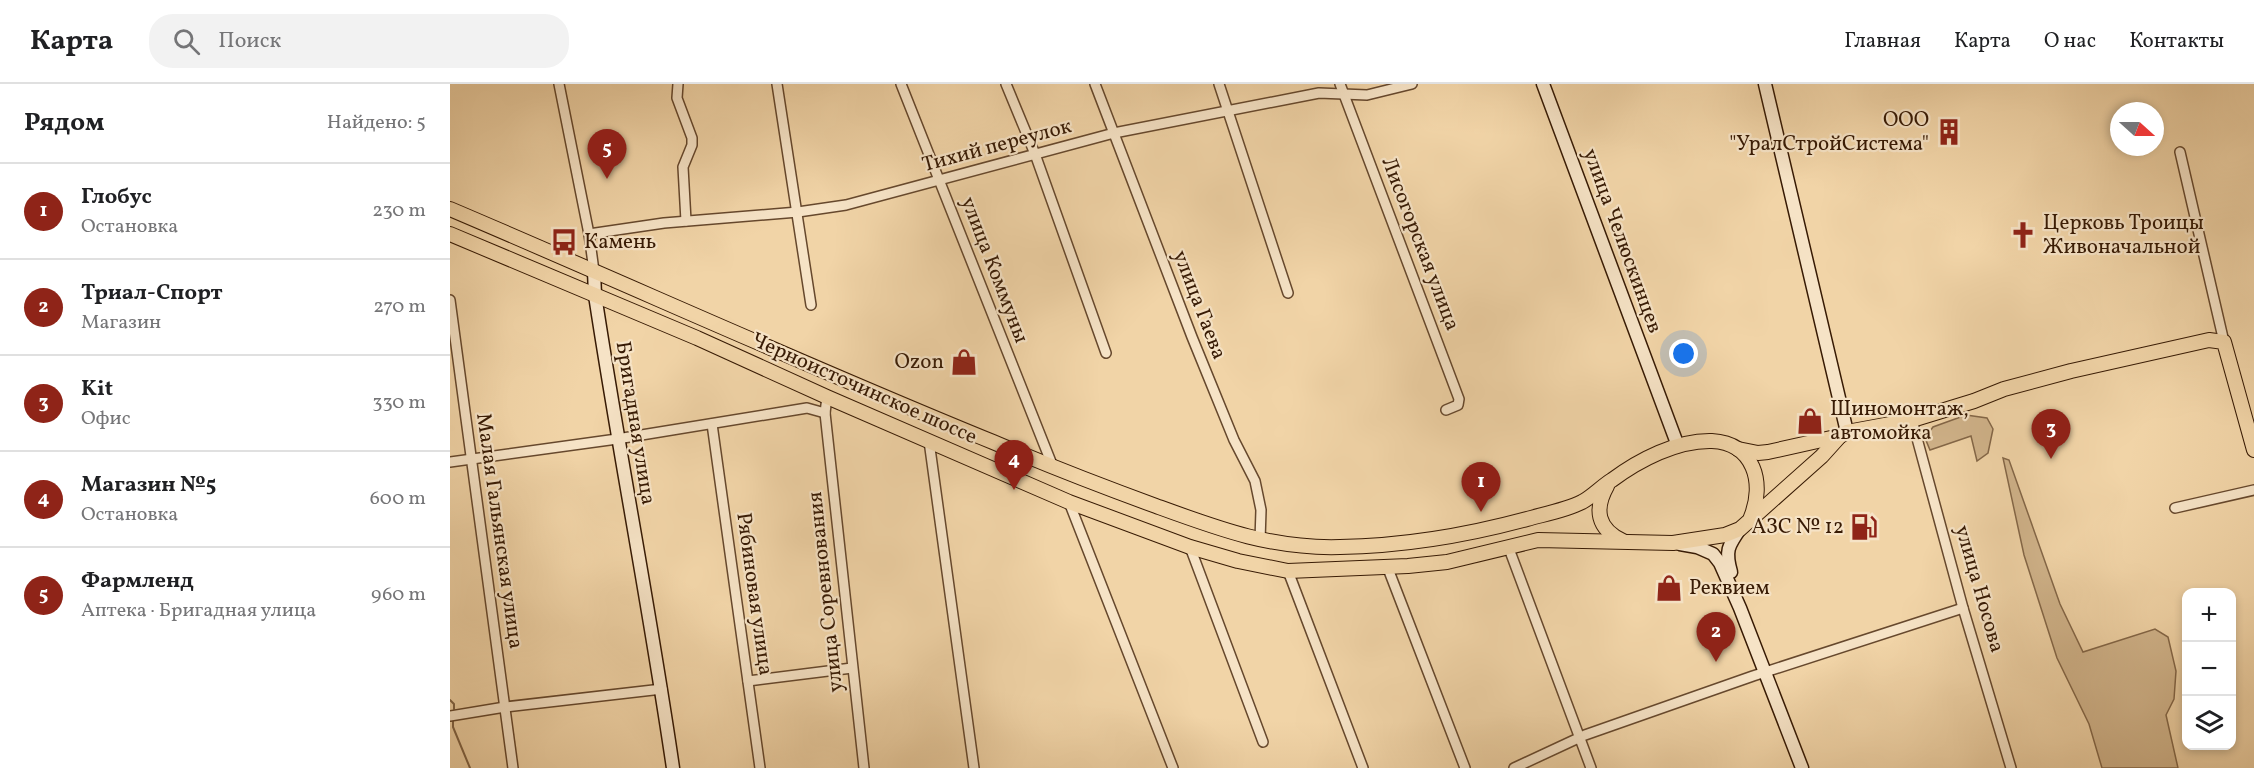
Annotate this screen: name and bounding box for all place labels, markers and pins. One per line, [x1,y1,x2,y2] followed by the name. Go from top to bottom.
[1729,106,1929,159] place label: ООО "УралСтройСистема"
[1934,117,1964,147] building icon: ООО "УралСтройСистема"
[588,130,626,179] pin: 5
[2043,209,2204,262] place label: Церковь Троицы Живоначальной
[2008,220,2038,250] church icon: Церковь Троицы Живоначальной
[549,227,579,257] bus stop icon: Камень
[584,228,656,257] place label: Камень
[949,347,979,377] shop icon: Ozon
[894,348,944,377] place label: Ozon
[1830,395,1969,448] place label: Шиномонтаж, автомойка
[1795,406,1825,436] shop icon: Шиномонтаж, автомойка
[2032,410,2070,459] pin: 3
[994,440,1034,490] pin: 4
[1462,462,1500,512] pin: 1
[1849,512,1879,542] fuel station icon: АЗС № 12
[1752,513,1844,542] place label: АЗС № 12
[1654,573,1684,603] shop icon: Реквием
[1689,574,1770,603] place label: Реквием
[1696,612,1736,662] pin: 2

